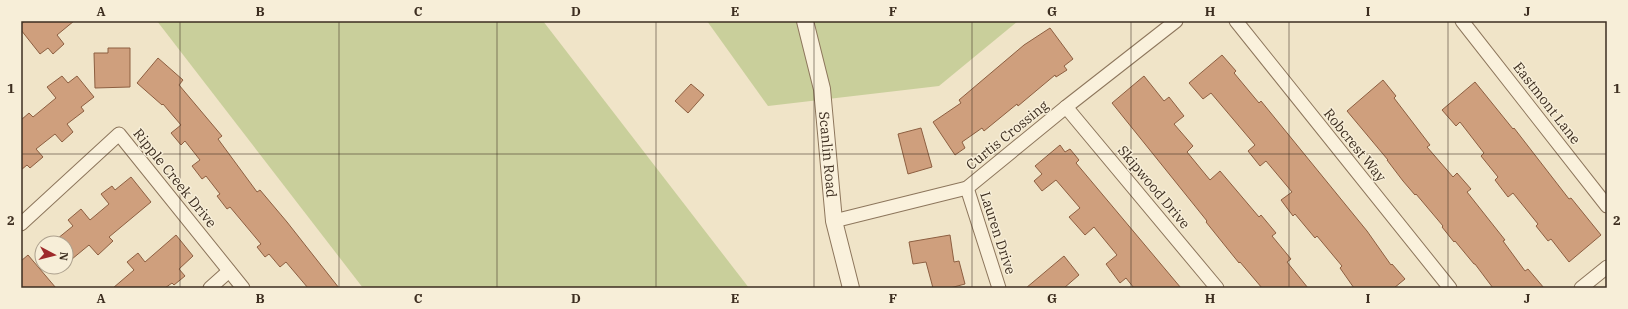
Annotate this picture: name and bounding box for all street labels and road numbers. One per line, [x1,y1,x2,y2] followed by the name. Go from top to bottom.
[1509,58,1585,148] street label: Eastmont Lane
[962,96,1052,174] street label: Curtis Crossing
[1320,105,1390,186] street label: Robcrest Way
[815,111,841,199] street label: Scanlin Road
[129,125,221,231] street label: Ripple Creek Drive
[1114,142,1194,232] street label: Skipwood Drive
[976,189,1020,277] street label: Lauren Drive

